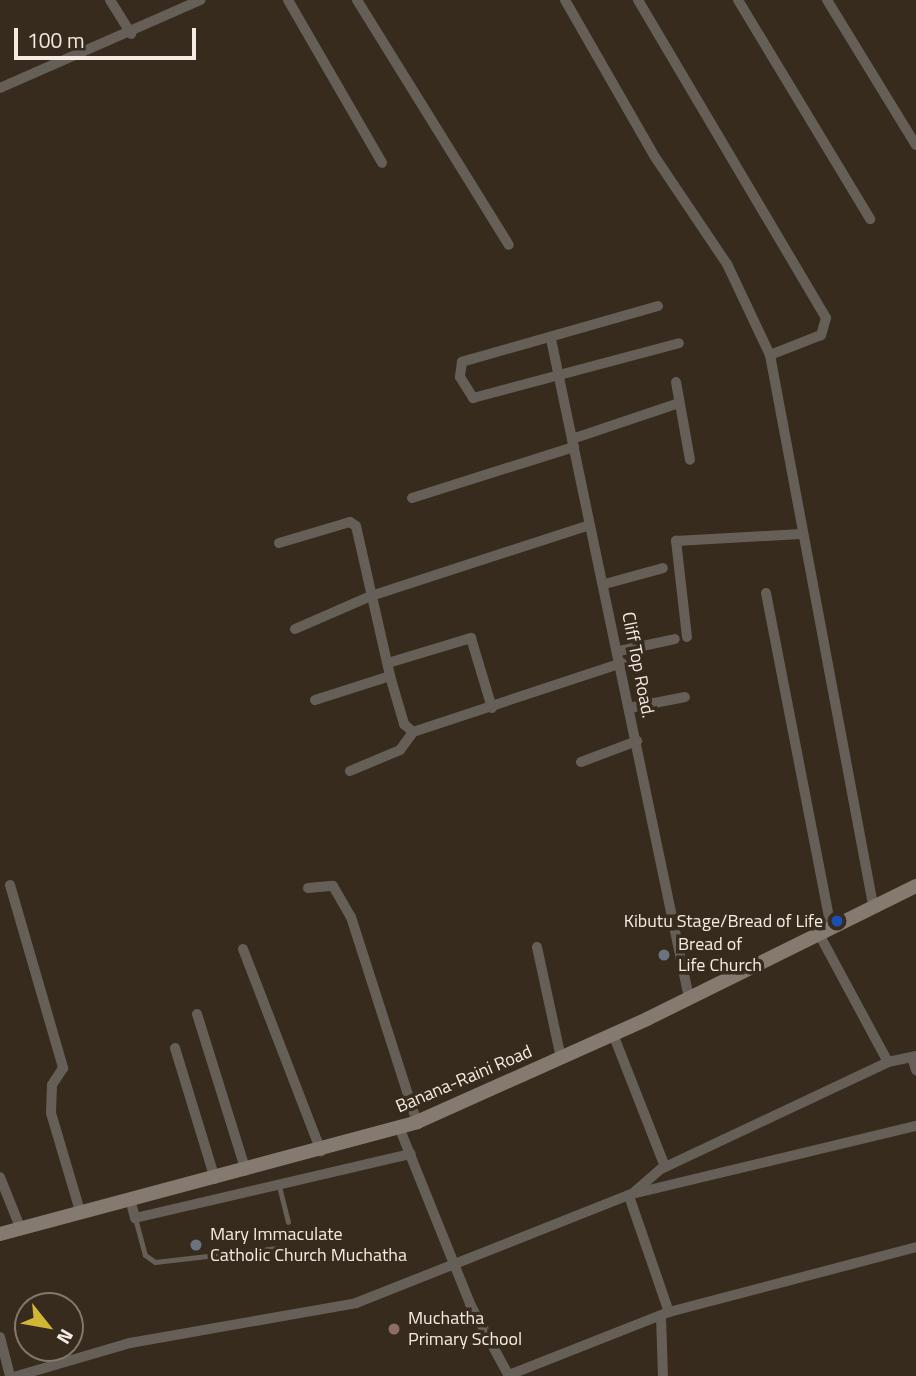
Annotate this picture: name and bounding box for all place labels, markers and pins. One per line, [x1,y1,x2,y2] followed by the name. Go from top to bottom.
[624,910,823,932] place label: Kibutu Stage/Bread of Life
[829,913,845,929] marker: Kibutu Stage/Bread of Life
[678,934,762,976] place label: Bread of Life Church
[656,947,672,963] marker: Bread of Life Church
[210,1224,407,1266] place label: Mary Immaculate Catholic Church Muchatha
[188,1237,204,1253] marker: Mary Immaculate Catholic Church Muchatha
[408,1308,522,1350] place label: Muchatha Primary School
[386,1321,402,1337] marker: Muchatha Primary School

